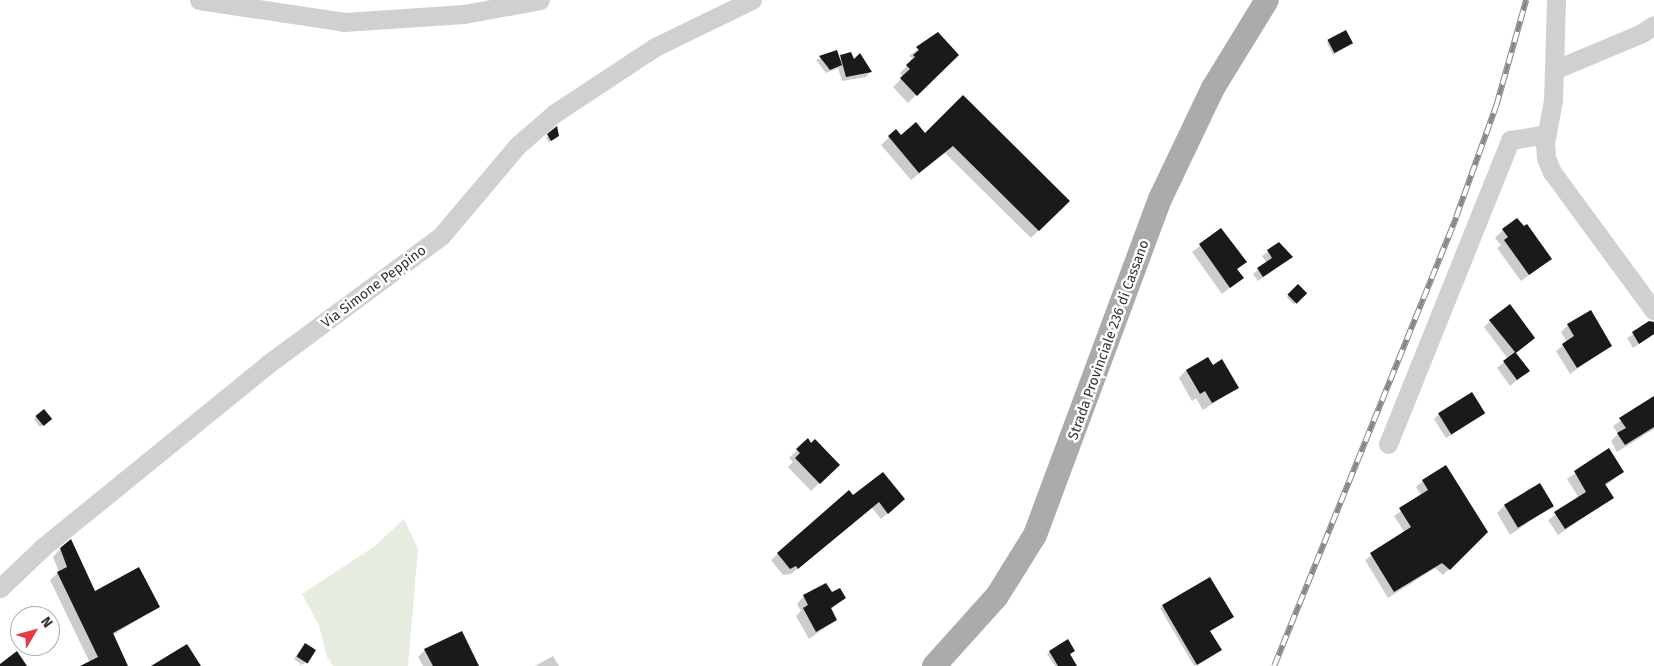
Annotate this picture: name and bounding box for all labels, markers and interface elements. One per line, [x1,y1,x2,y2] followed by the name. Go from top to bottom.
[1065,238,1153,442] street label: Strada Provinciale 236 di Cassano
[318,242,430,332] street label: Via Simone Peppino
[10,606,60,656] north arrow
[37,613,56,631] text: N

